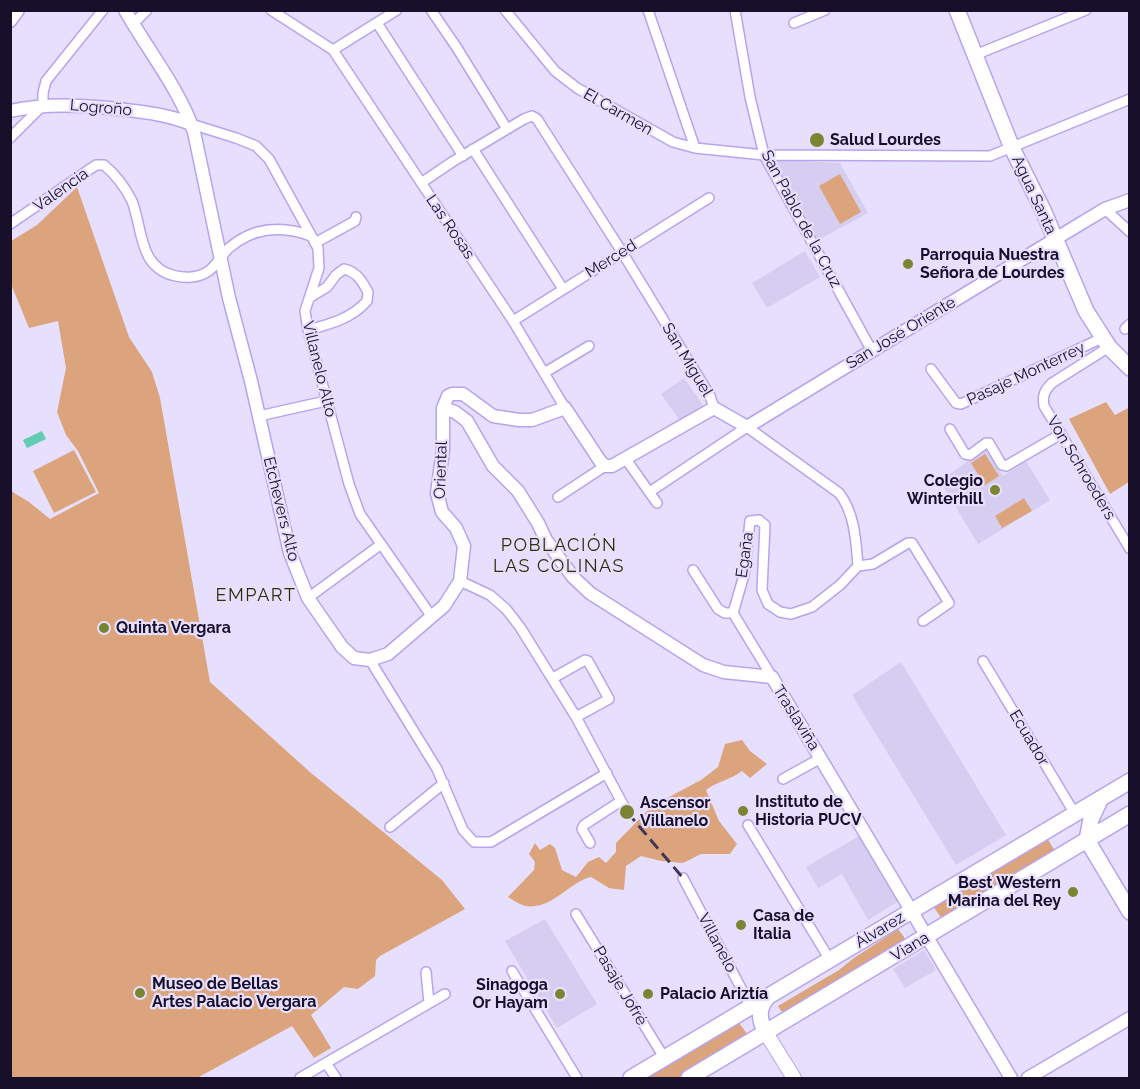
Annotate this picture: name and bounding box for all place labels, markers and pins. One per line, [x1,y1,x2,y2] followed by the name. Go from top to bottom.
[830,130,941,150] place label: Salud Lourdes
[808,131,826,149] marker: Salud Lourdes
[920,245,1064,283] place label: Parroquia Nuestra Señora de Lourdes
[901,257,915,271] marker: Parroquia Nuestra Señora de Lourdes
[907,471,983,509] place label: Colegio Winterhill
[988,483,1002,497] marker: Colegio Winterhill
[116,618,231,638] place label: Quinta Vergara
[97,621,111,635] marker: Quinta Vergara
[755,792,861,830] place label: Instituto de Historia PUCV
[640,793,711,831] place label: Ascensor Villanelo
[618,803,636,821] marker: Ascensor Villanelo
[736,804,750,818] marker: Instituto de Historia PUCV
[948,873,1061,911] place label: Best Western Marina del Rey
[1066,885,1080,899] marker: Best Western Marina del Rey
[753,906,814,944] place label: Casa de Italia
[734,918,748,932] marker: Casa de Italia
[152,974,316,1012] place label: Museo de Bellas Artes Palacio Vergara
[473,975,548,1013] place label: Sinagoga Or Hayam
[660,984,768,1004] place label: Palacio Ariztía
[133,986,147,1000] marker: Museo de Bellas Artes Palacio Vergara
[553,987,567,1001] marker: Sinagoga Or Hayam
[641,987,655,1001] marker: Palacio Ariztía

